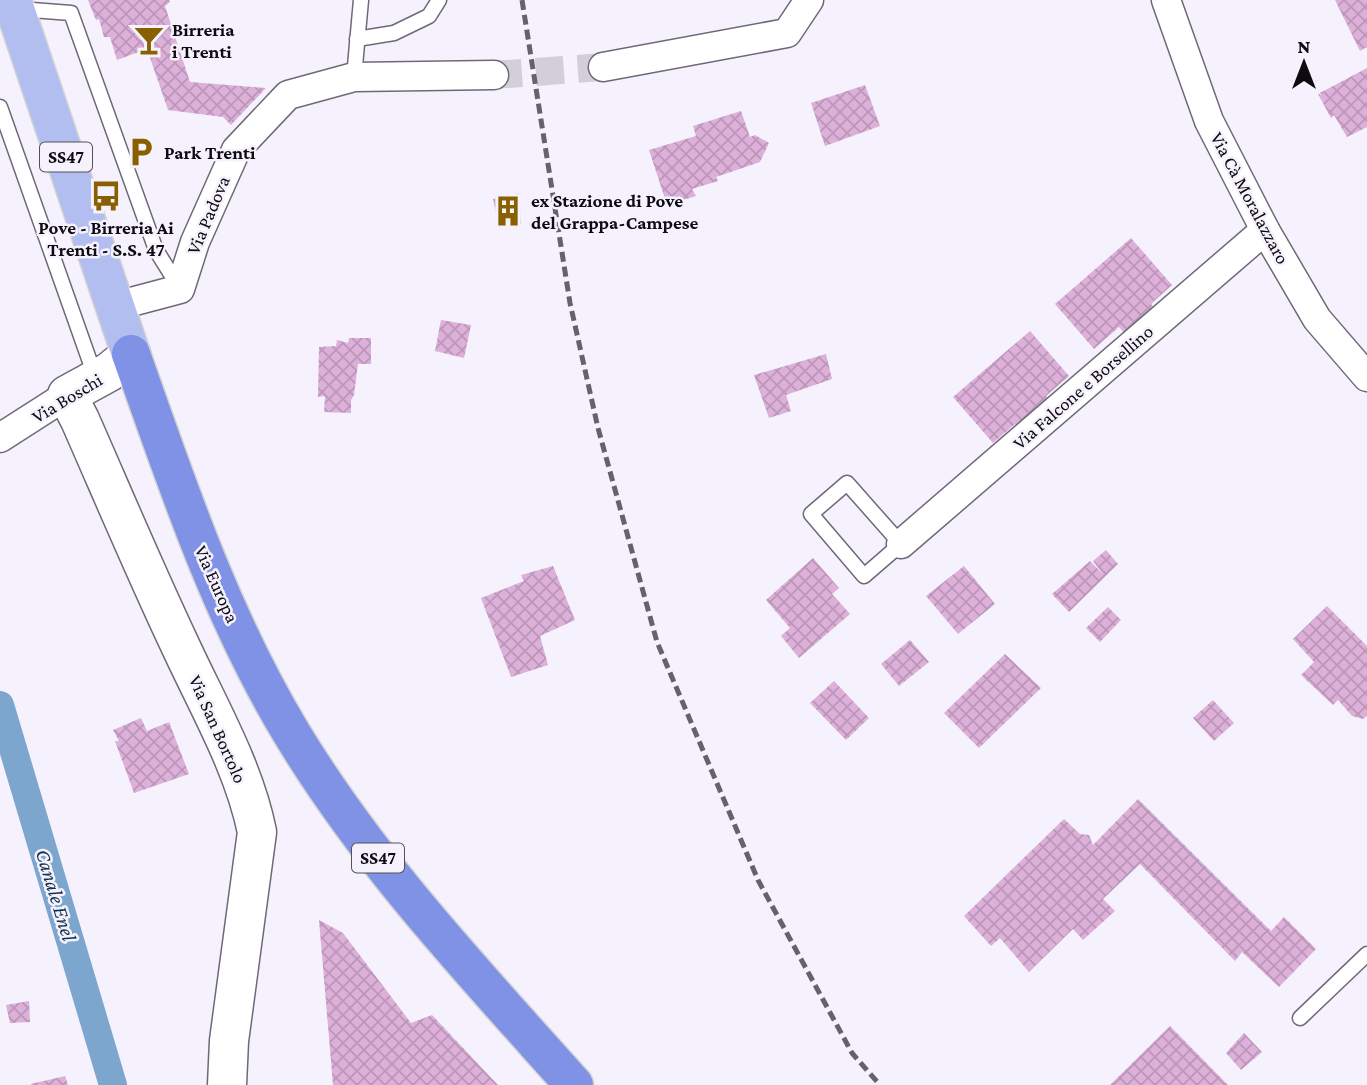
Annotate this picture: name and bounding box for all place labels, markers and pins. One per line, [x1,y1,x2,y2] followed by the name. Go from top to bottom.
[172,19,235,62] place label: Birreria i Trenti
[132,23,166,57] bar icon: Birreria i Trenti
[124,135,158,169] parking icon: Park Trenti
[164,142,256,163] place label: Park Trenti
[89,179,123,213] bus stop icon: Pove - Birreria Ai Trenti - S.S. 47
[531,190,699,233] place label: ex Stazione di Pove del Grappa-Campese
[491,194,525,228] building icon: ex Stazione di Pove del Grappa-Campese
[38,217,174,260] place label: Pove - Birreria Ai Trenti - S.S. 47

